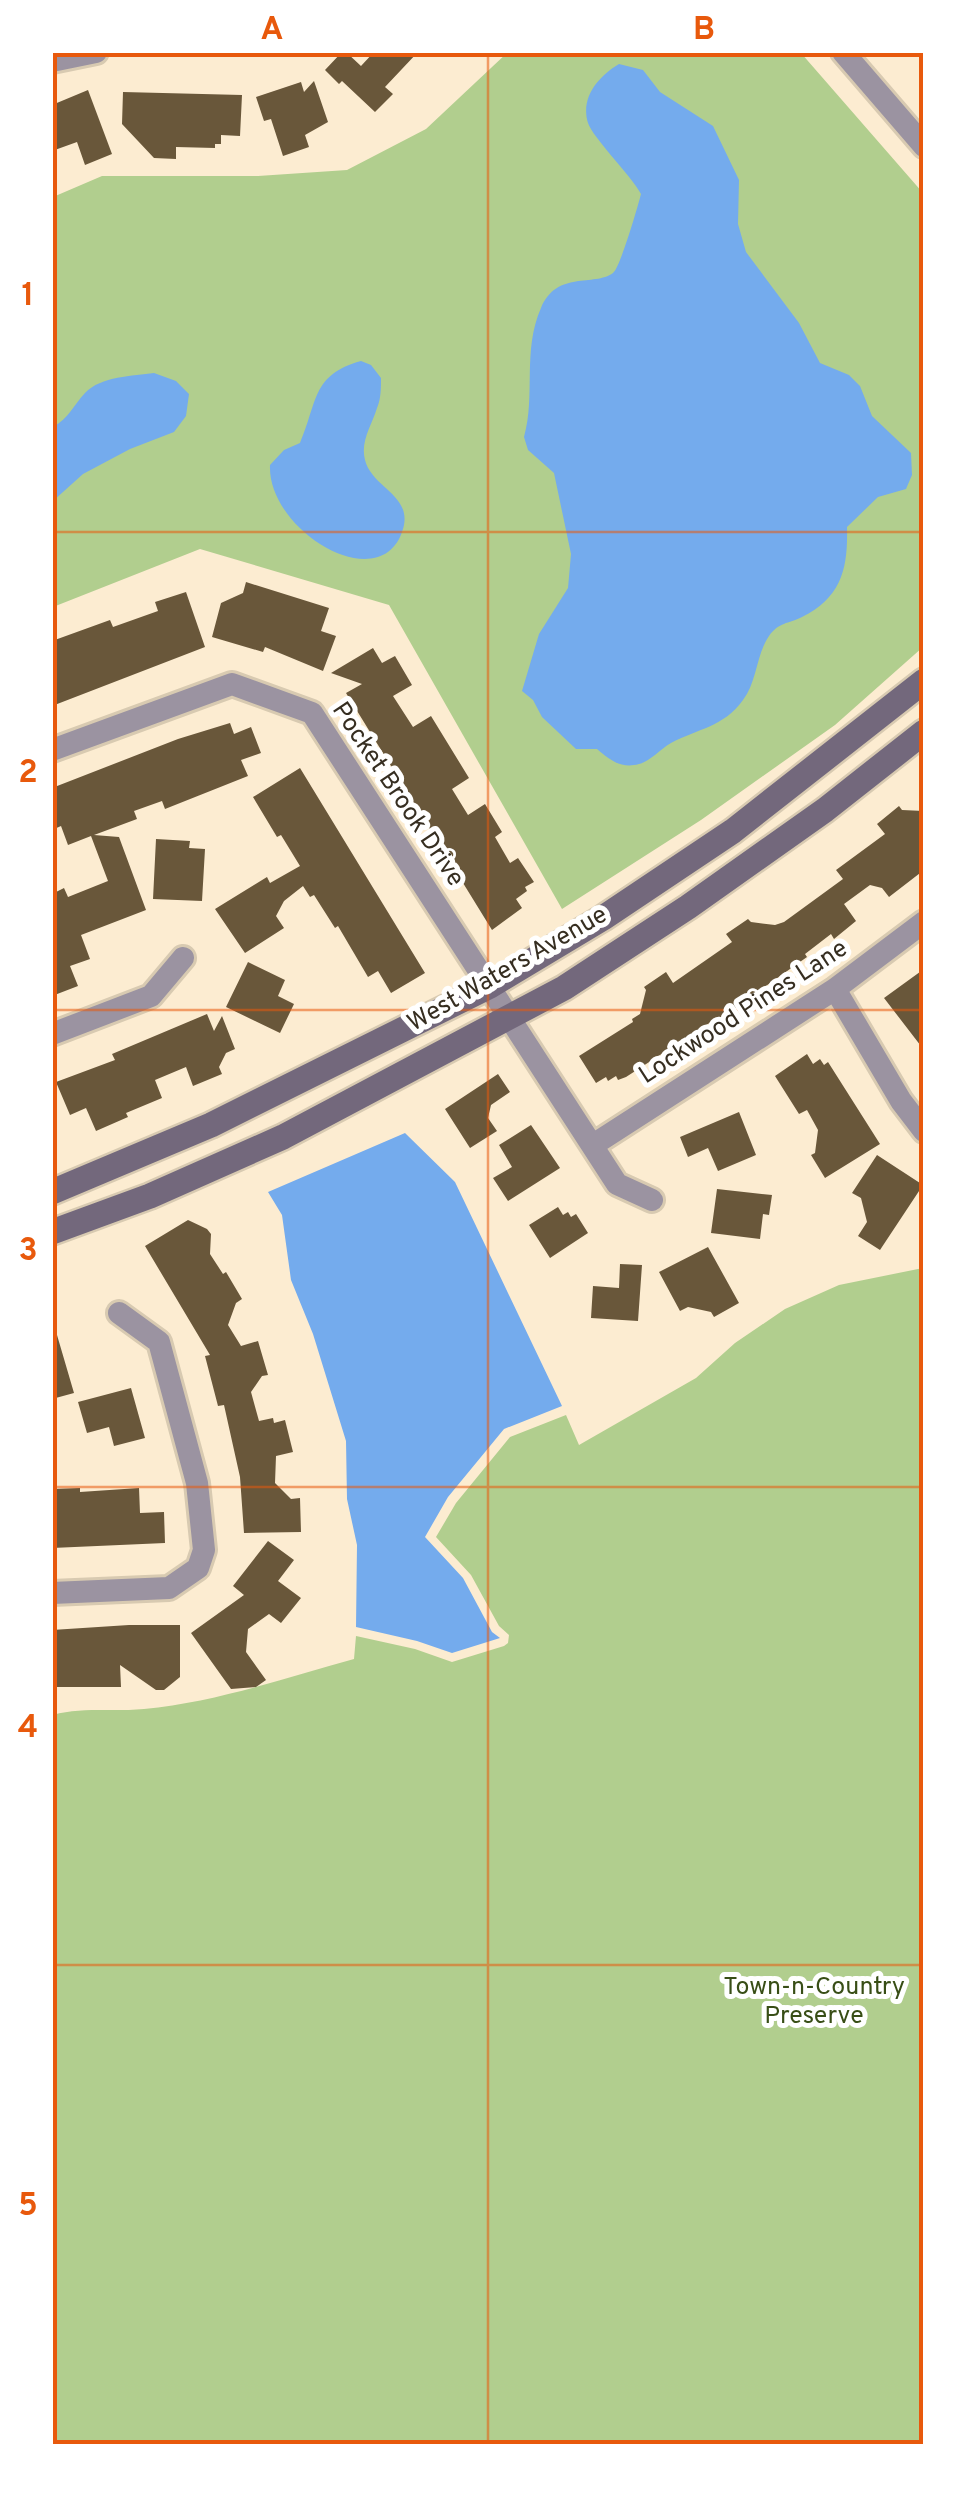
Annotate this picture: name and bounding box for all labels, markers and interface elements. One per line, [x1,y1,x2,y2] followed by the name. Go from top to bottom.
[261,11,283,51] text: A
[693,11,715,51] text: B
[22,277,34,317] text: 1
[323,697,471,893] street label: Pocket Brook Drive
[18,754,38,794] text: 2
[402,900,614,1040] street label: West Waters Avenue
[634,933,854,1093] street label: Lockwood Pines Lane
[18,1232,38,1272] text: 3
[18,1709,38,1749] text: 4
[723,1972,905,2033] park label: Town-n-Country Preserve
[18,2187,38,2227] text: 5

